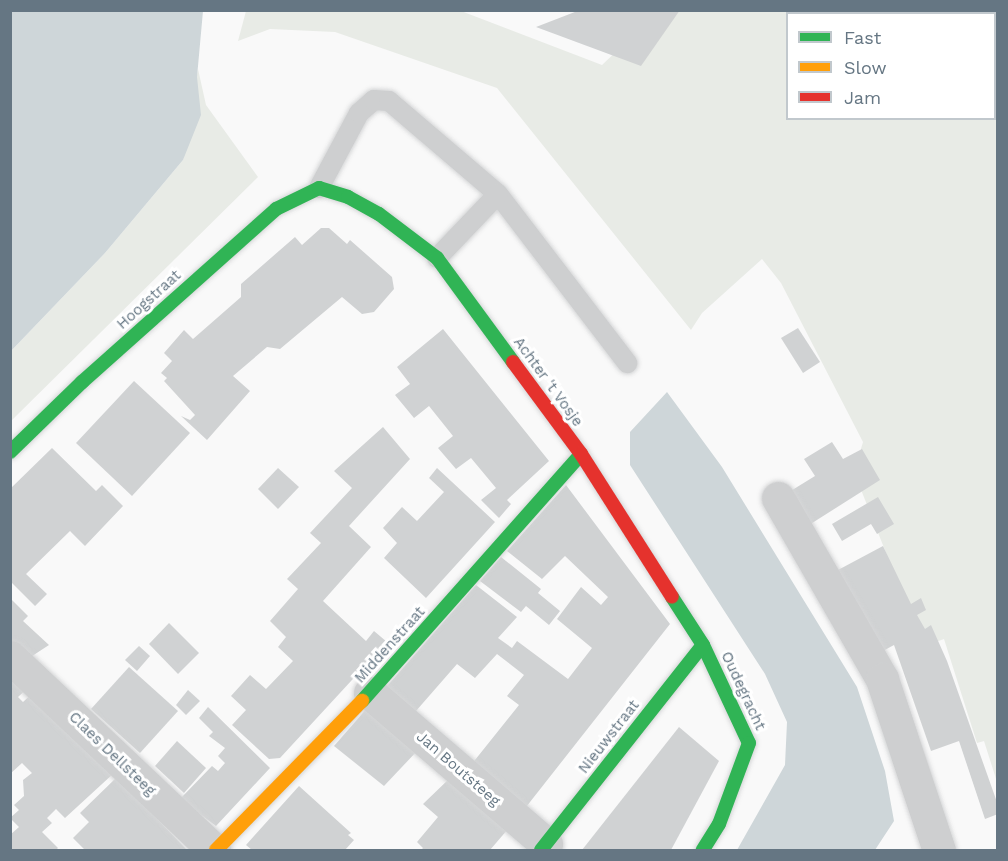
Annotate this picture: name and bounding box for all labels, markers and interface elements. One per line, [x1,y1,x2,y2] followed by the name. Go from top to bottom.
[786,12,996,120] legend
[844,27,881,48] text: Fast
[844,57,887,78] text: Slow
[844,87,881,108] text: Jam
[113,267,185,333] street label: Hoogstraat
[509,333,587,431] street label: Achter 't Vosje
[351,603,429,687] street label: Middenstraat
[717,649,769,733] street label: Oudegracht
[575,697,643,777] street label: Nieuwstraat
[65,708,159,800] street label: Claes Dellsteeg
[413,728,503,810] street label: Jan Boutsteeg

